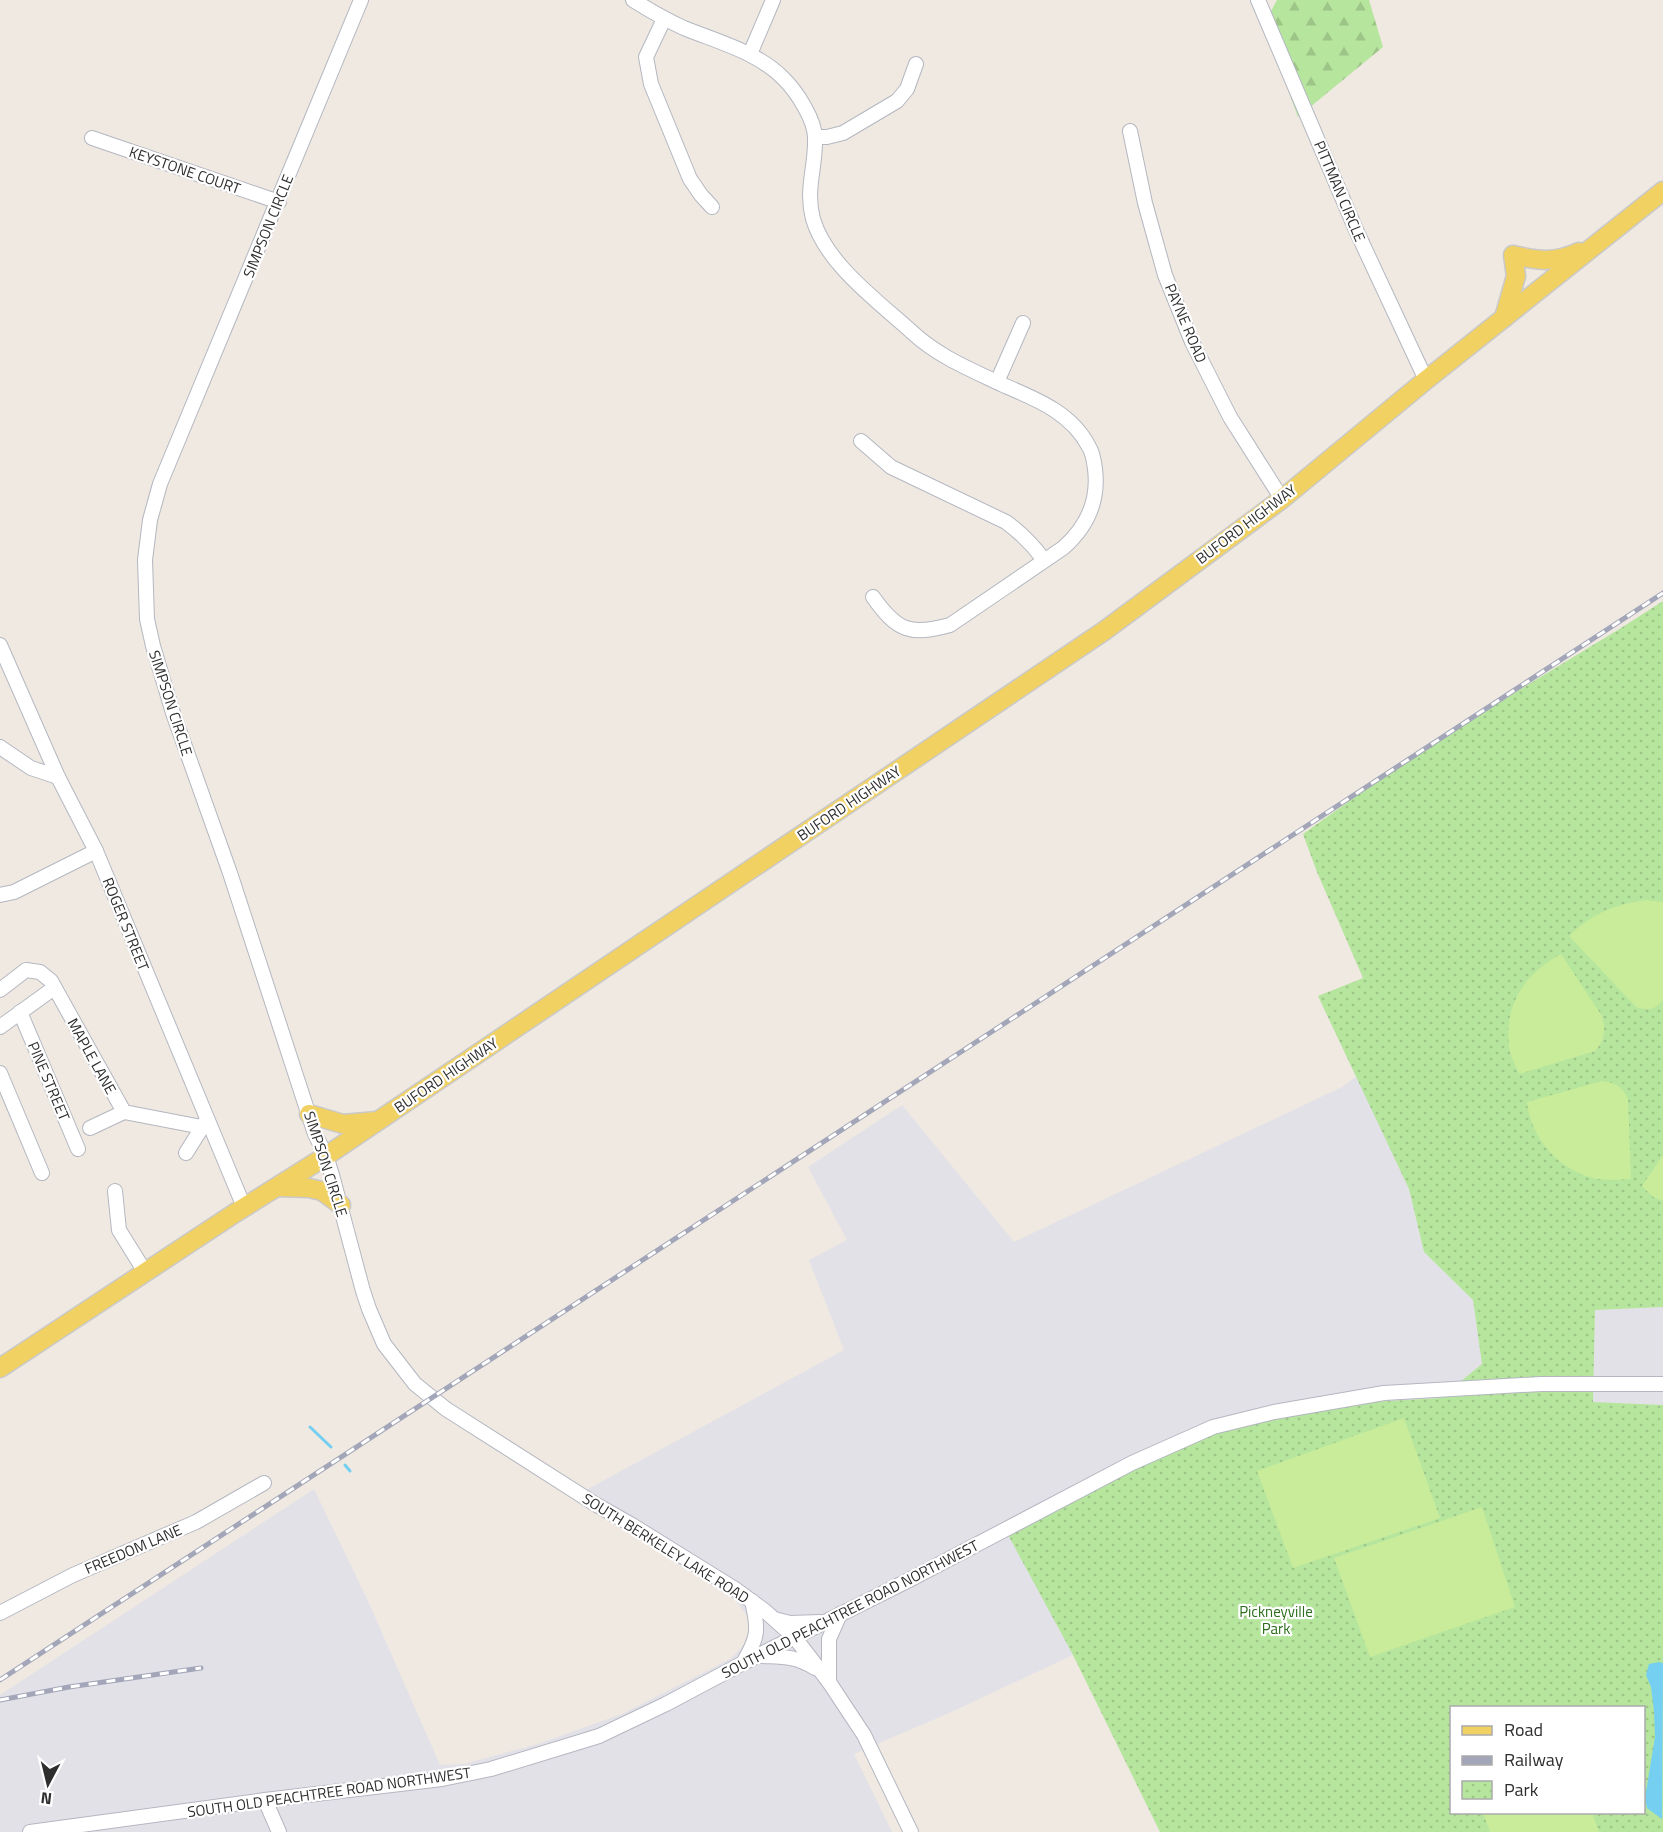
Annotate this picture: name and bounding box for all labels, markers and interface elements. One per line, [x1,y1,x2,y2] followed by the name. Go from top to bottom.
[1308,137,1372,245] street label: PITTMAN CIRCLE
[126,140,244,200] street label: KEYSTONE COURT
[237,171,299,281] street label: SIMPSON CIRCLE
[1159,280,1213,366] street label: PAYNE ROAD
[1191,478,1301,570] street label: BUFORD HIGHWAY
[143,647,199,759] street label: SIMPSON CIRCLE
[792,760,906,846] street label: BUFORD HIGHWAY
[97,874,155,974] street label: ROGER STREET
[62,1014,122,1098] street label: MAPLE LANE
[389,1032,503,1118] street label: BUFORD HIGHWAY
[22,1038,76,1124] street label: PINE STREET
[298,1108,354,1220] street label: SIMPSON CIRCLE
[578,1487,754,1609] street label: SOUTH BERKELEY LAKE ROAD
[81,1518,185,1580] street label: FREEDOM LANE
[717,1534,983,1684] street label: SOUTH OLD PEACHTREE ROAD NORTHWEST
[1239,1600,1313,1640] park label: Pickneyville Park
[1450,1706,1645,1814] legend
[1504,1716,1543,1743] text: Road
[1504,1746,1564,1773] text: Railway
[18,1754,78,1814] north arrow
[186,1761,472,1823] street label: SOUTH OLD PEACHTREE ROAD NORTHWEST
[1504,1776,1539,1803] text: Park
[39,1786,53,1811] text: N

